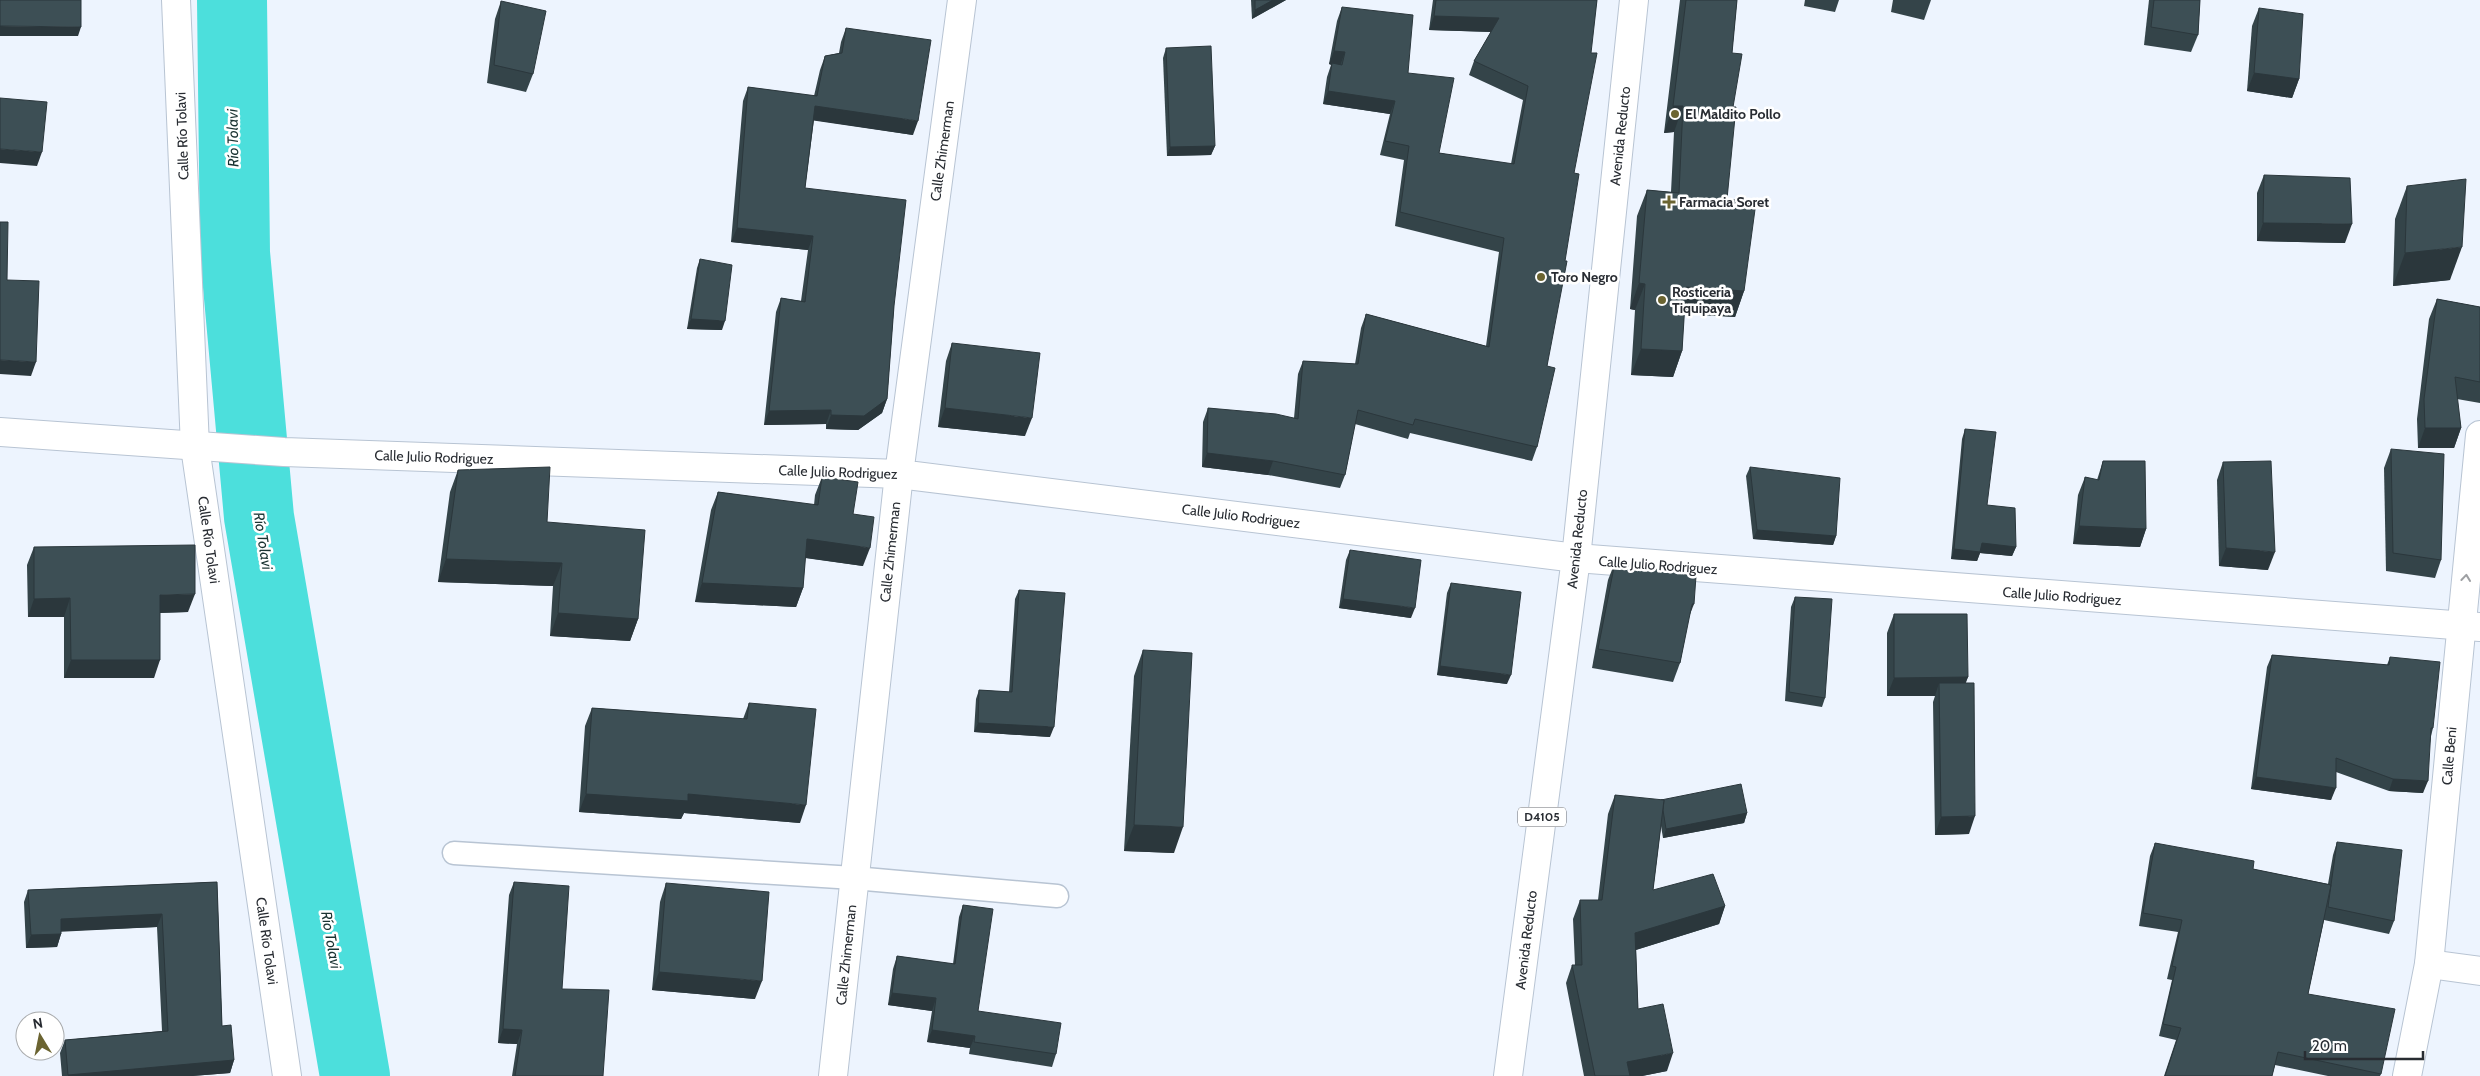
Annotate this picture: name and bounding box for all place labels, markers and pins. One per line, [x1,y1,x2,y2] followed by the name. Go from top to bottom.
[1685,105,1781,123] place label: El Maldito Pollo
[1669,108,1681,120] marker: El Maldito Pollo
[1679,193,1769,211] place label: Farmacia Soret
[1663,196,1675,208] marker: Farmacia Soret
[1551,268,1618,286] place label: Toro Negro
[1535,271,1547,283] marker: Toro Negro
[1672,283,1731,317] place label: Rosticeria Tiquipaya
[1656,294,1668,306] marker: Rosticeria Tiquipaya

